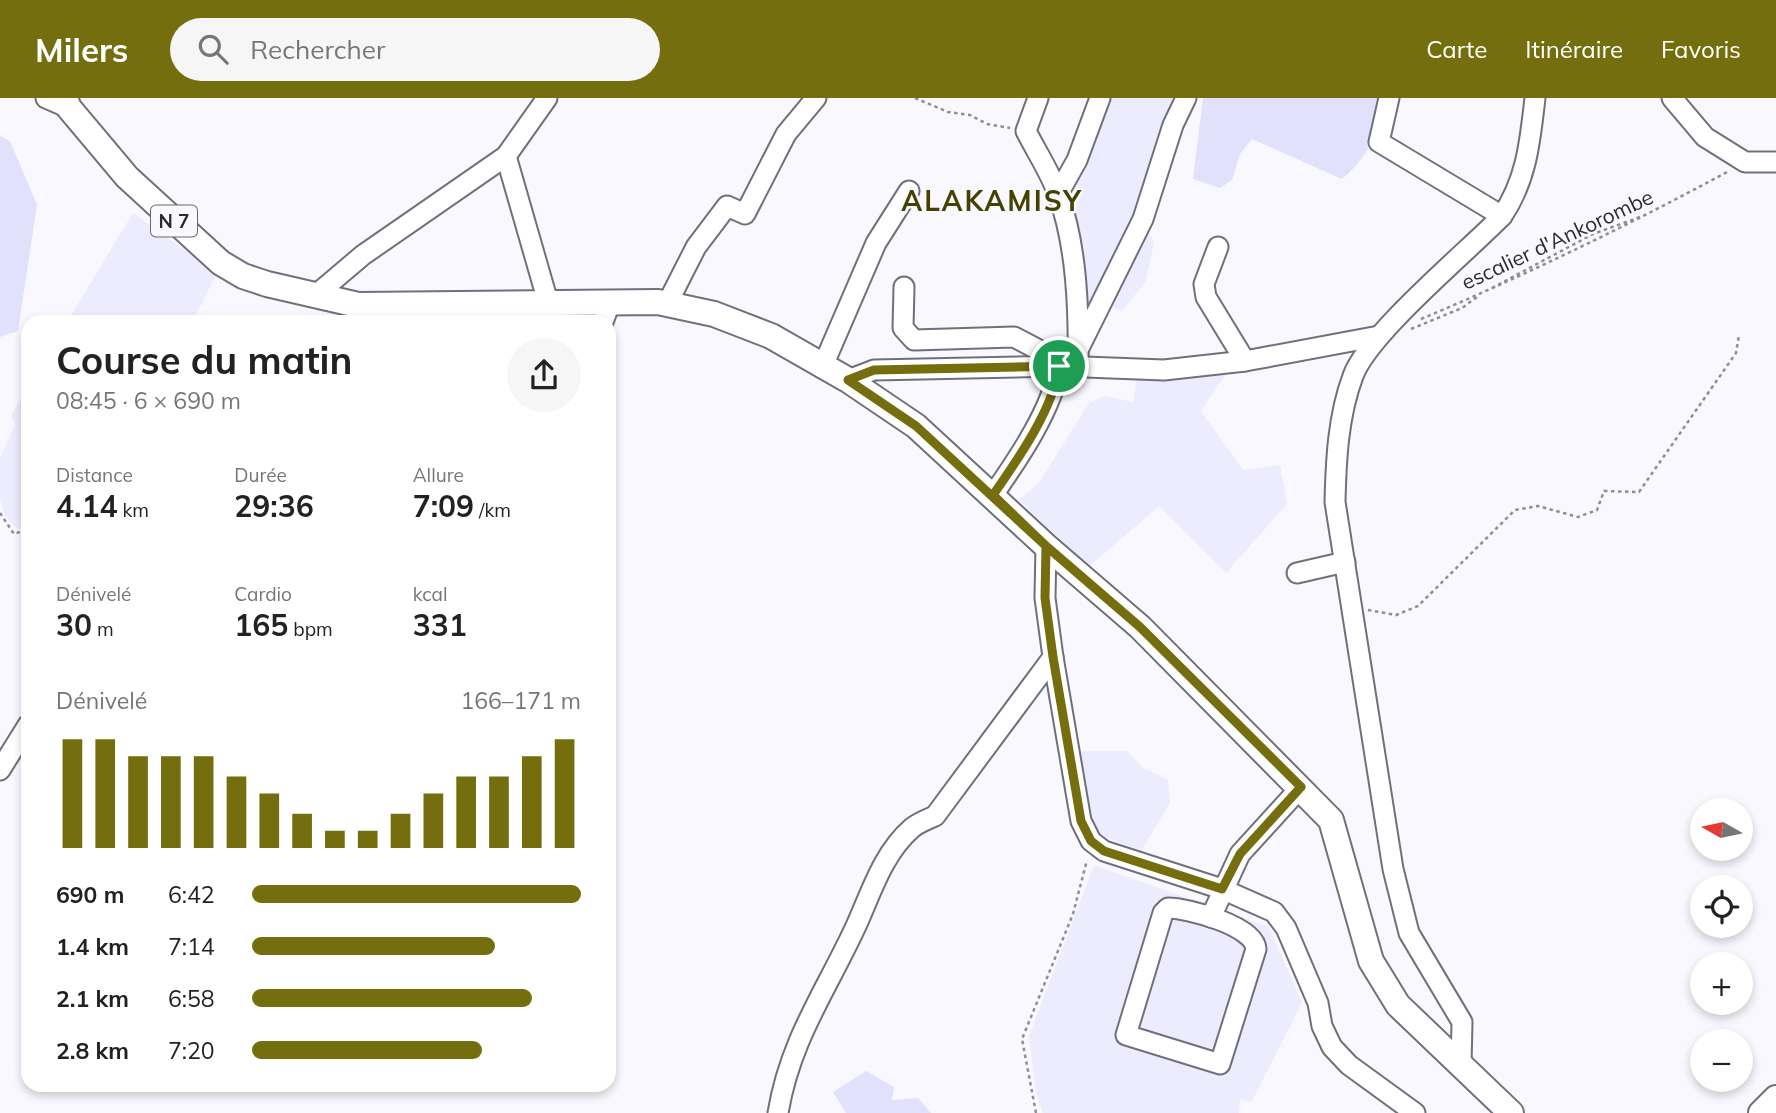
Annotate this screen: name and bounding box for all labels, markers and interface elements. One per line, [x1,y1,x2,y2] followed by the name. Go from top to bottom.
[170,18,660,81] search box
[35,29,128,70] text: Milers
[194,30,232,68] icon: search
[250,33,385,66] text: Rechercher
[1426,34,1487,64] text: Carte
[1525,34,1623,64] text: Itinéraire
[1661,34,1741,64] text: Favoris
[901,183,1083,218] district label: ALAKAMISY
[1457,183,1657,295] street label: escalier d'Ankorombe
[151,206,197,237] road number: N 7
[56,336,352,384] text: Course du matin
[1029,336,1089,396] pin
[507,338,581,412] button: share
[1040,347,1078,385] icon: arrive
[56,386,241,415] text: 08:45 · 6 × 690 m
[56,463,133,487] text: Distance
[234,463,287,487] text: Durée
[413,463,464,487] text: Allure
[56,487,117,525] text: 4.14
[234,487,314,525] text: 29:36
[413,487,474,525] text: 7:09
[117,498,149,522] text: km
[474,498,511,522] text: /km
[56,582,131,606] text: Dénivelé
[234,582,292,606] text: Cardio
[413,582,447,606] text: kcal
[56,606,92,644] text: 30
[234,606,288,644] text: 165
[413,606,467,644] text: 331
[92,617,114,641] text: m
[288,617,333,641] text: bpm
[56,686,147,715] text: Dénivelé
[460,686,581,715] text: 166–171 m
[1690,798,1754,861] north arrow
[1690,798,1753,1092] map controls
[1690,875,1753,938] button: locate
[56,880,124,909] text: 690 m
[168,880,215,909] text: 6:42
[56,932,129,961] text: 1.4 km
[168,932,215,961] text: 7:14
[1690,952,1753,1015] button: +
[56,984,129,1013] text: 2.1 km
[168,984,215,1013] text: 6:58
[1690,1029,1753,1092] button: −
[56,1036,129,1065] text: 2.8 km
[168,1036,215,1065] text: 7:20

